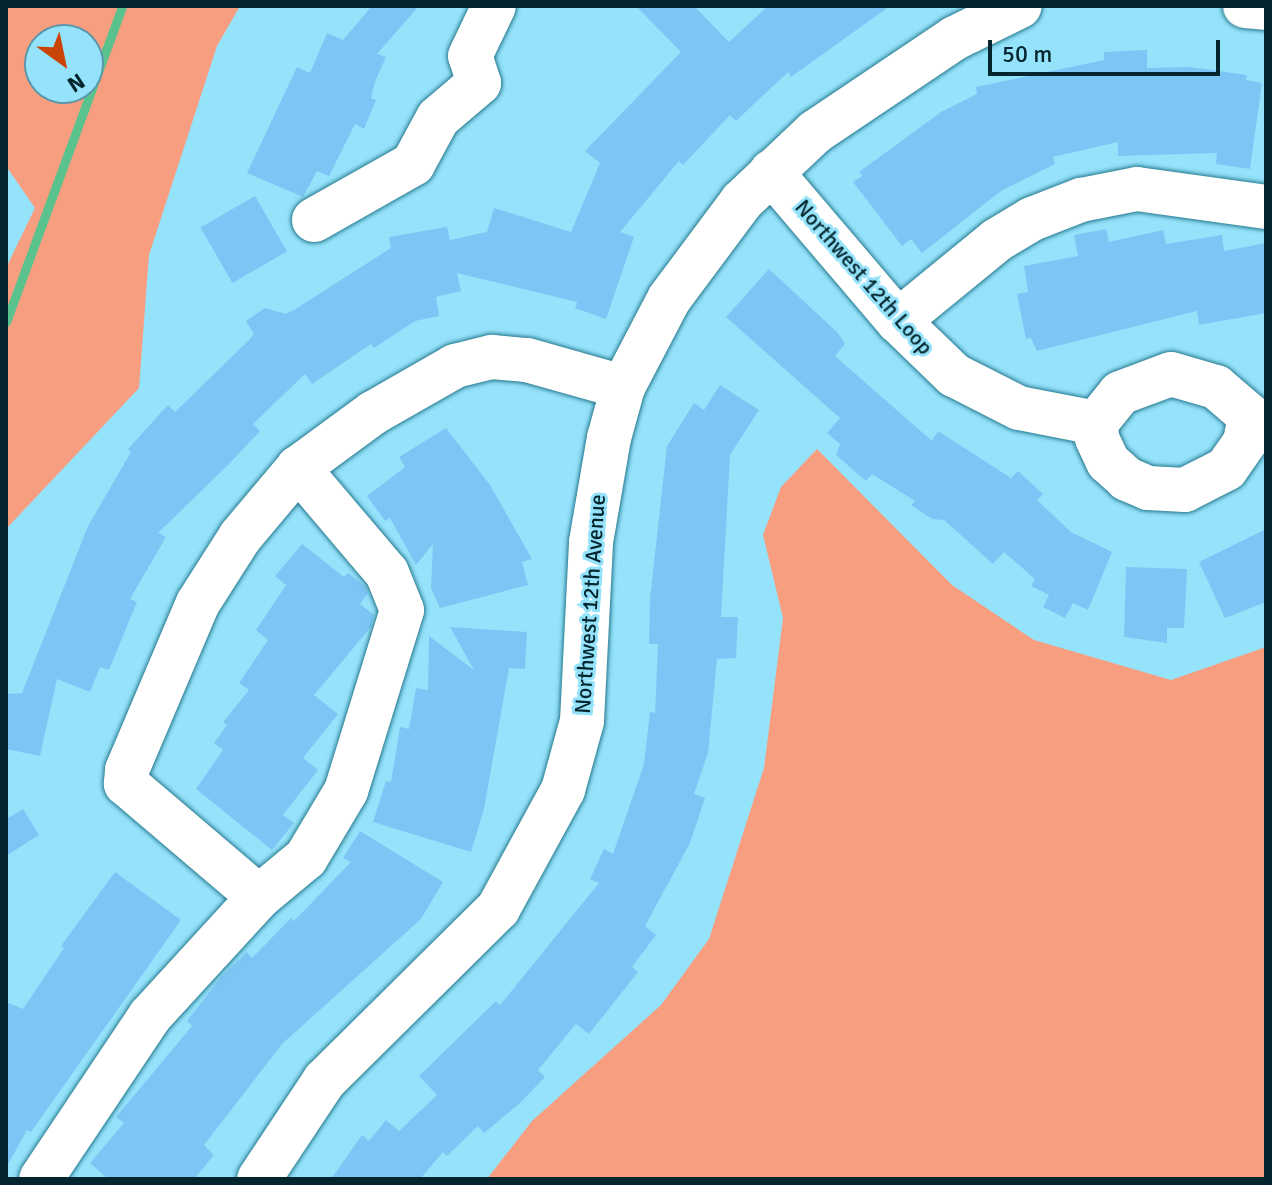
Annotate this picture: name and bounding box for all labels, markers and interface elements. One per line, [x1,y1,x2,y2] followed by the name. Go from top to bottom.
[24,24,104,104] north arrow
[992,24,1224,74] scale bar
[1002,39,1052,69] text: 50 m
[62,67,90,98] text: N
[789,194,939,360] street label: Northwest 12th Loop
[569,493,611,715] street label: Northwest 12th Avenue

